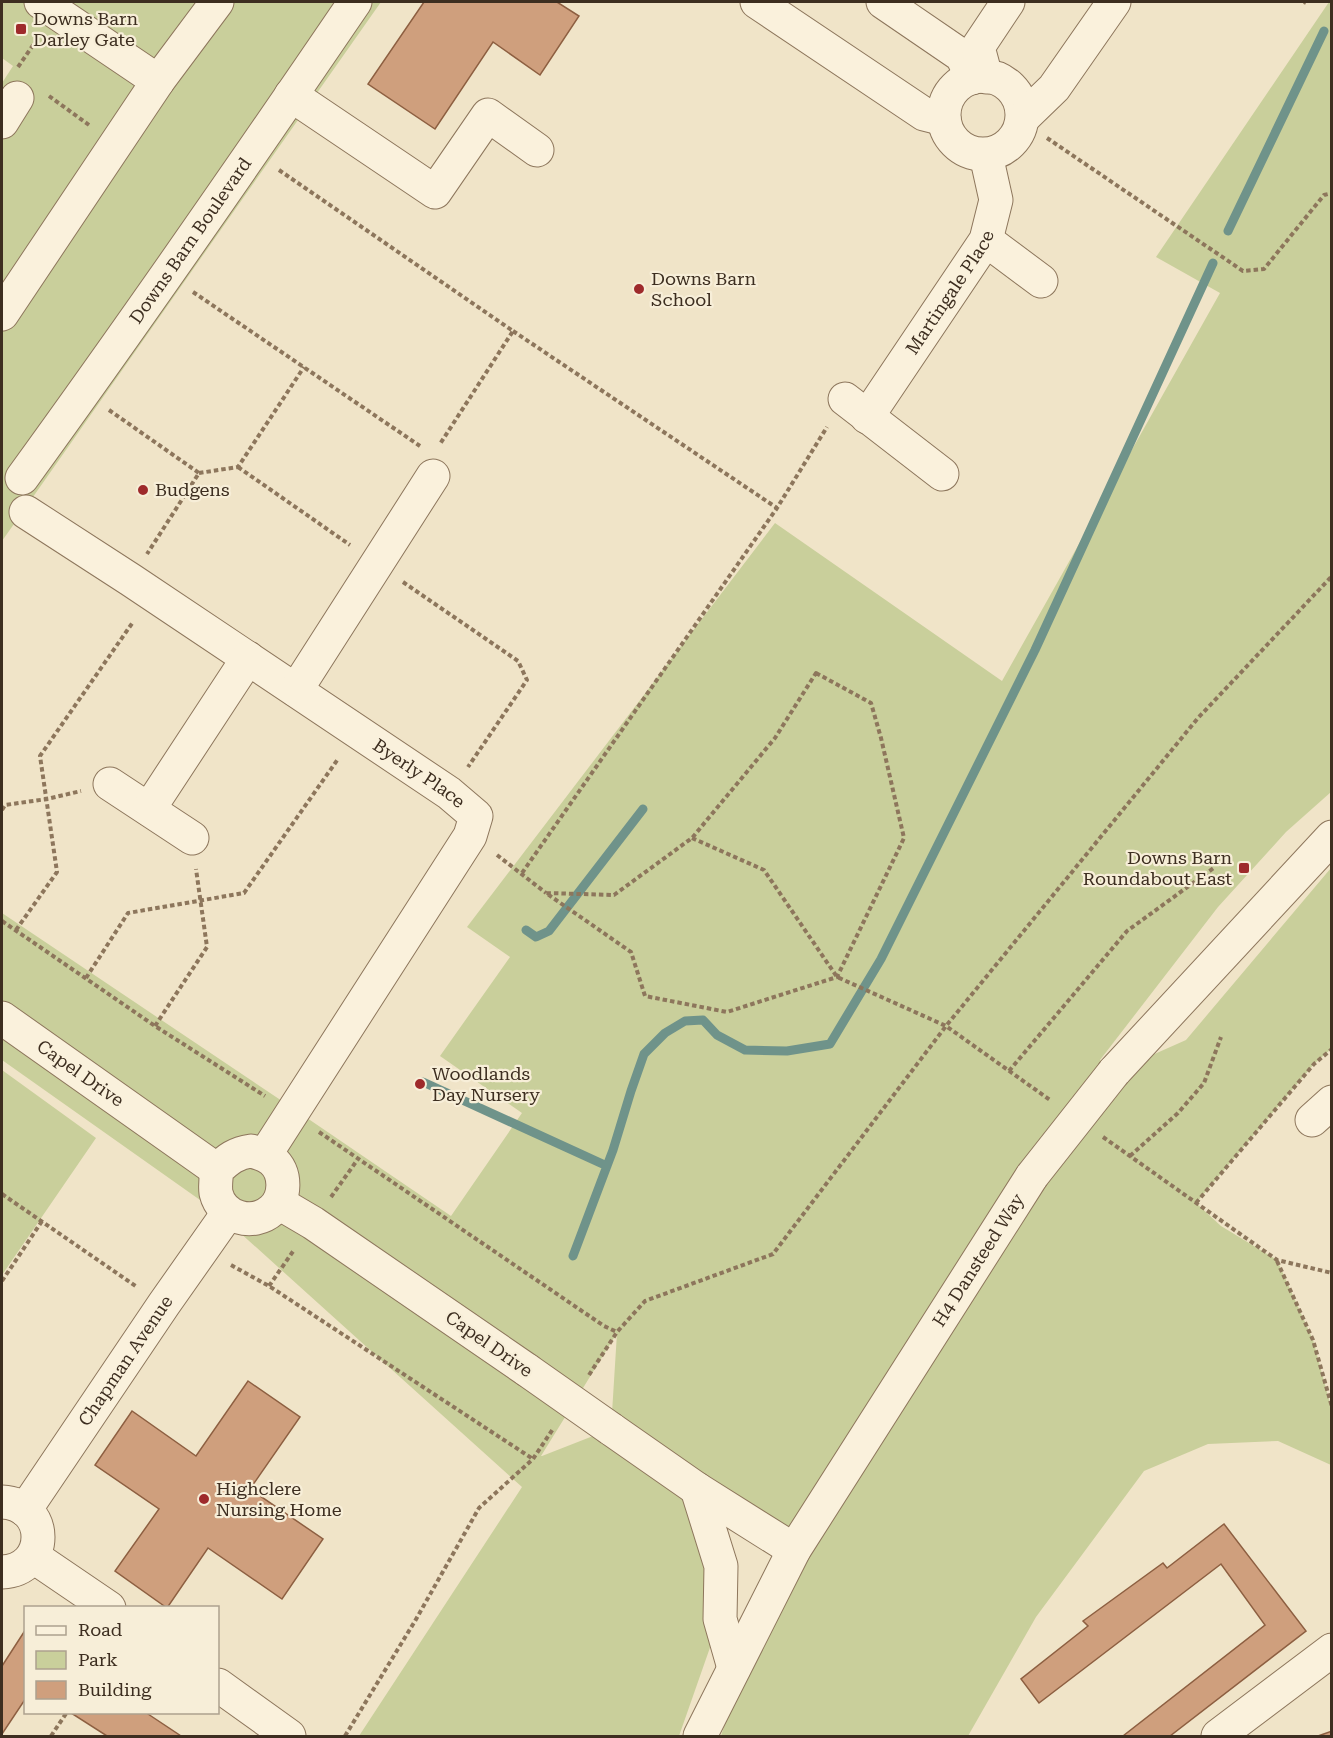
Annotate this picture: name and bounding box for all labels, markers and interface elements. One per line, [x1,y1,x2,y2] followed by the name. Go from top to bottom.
[33,8,138,50] place label: Downs Barn Darley Gate
[14,22,28,36] marker: Downs Barn Darley Gate
[125,153,256,328] street label: Downs Barn Boulevard
[901,228,998,358] street label: Martingale Place
[651,268,756,310] place label: Downs Barn School
[632,282,646,296] marker: Downs Barn School
[155,479,229,500] place label: Budgens
[136,483,150,497] marker: Budgens
[369,734,470,812] street label: Byerly Place
[1083,847,1232,889] place label: Downs Barn Roundabout East
[1237,861,1251,875] marker: Downs Barn Roundabout East
[33,1035,128,1111] street label: Capel Drive
[432,1063,540,1105] place label: Woodlands Day Nursery
[413,1077,427,1091] marker: Woodlands Day Nursery
[928,1189,1028,1330] street label: H4 Dansteed Way
[74,1291,177,1430] street label: Chapman Avenue
[442,1306,537,1381] street label: Capel Drive
[216,1478,342,1520] place label: Highclere Nursing Home
[197,1492,211,1506] marker: Highclere Nursing Home
[24,1606,219,1714] legend
[78,1619,123,1640] text: Road
[78,1649,118,1670] text: Park
[78,1679,152,1700] text: Building

